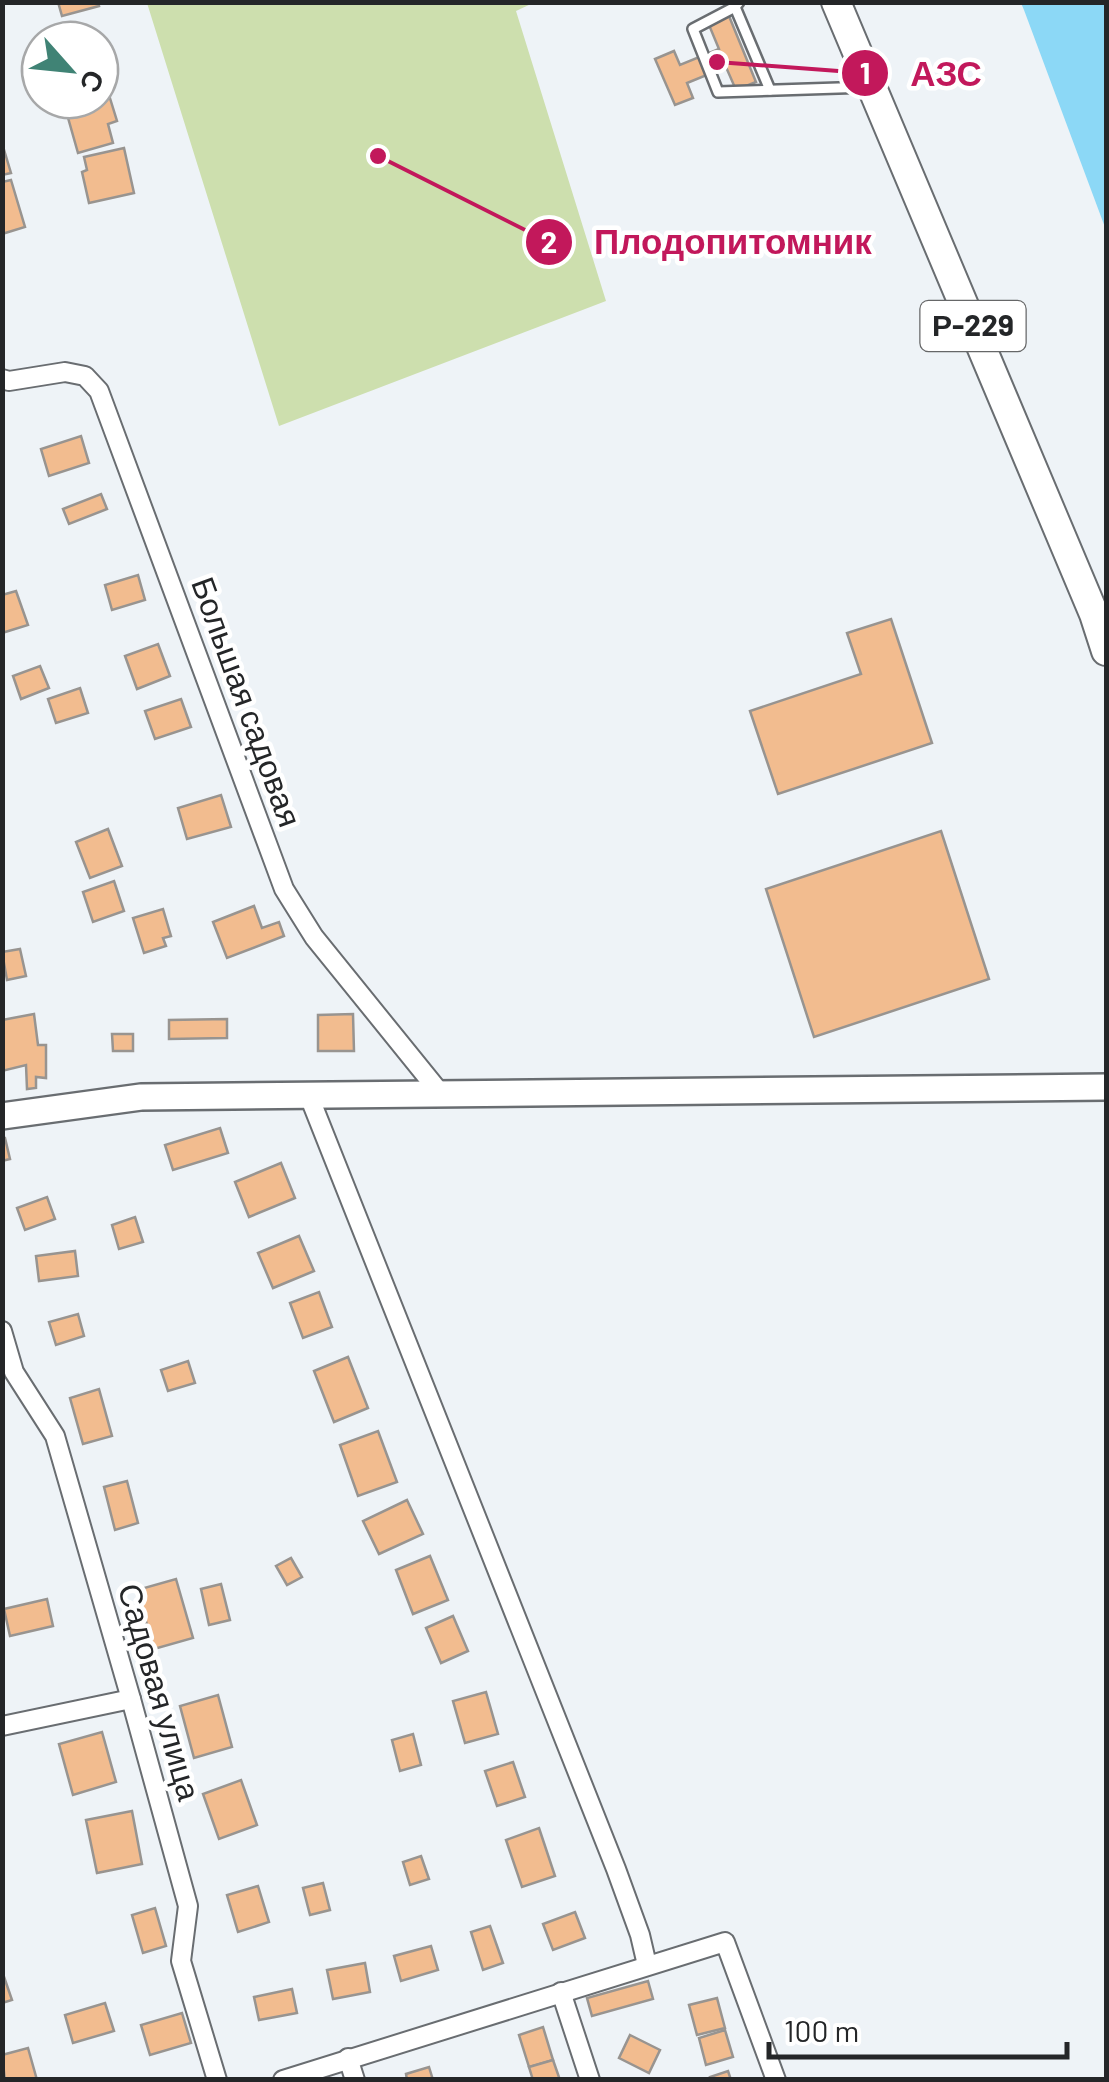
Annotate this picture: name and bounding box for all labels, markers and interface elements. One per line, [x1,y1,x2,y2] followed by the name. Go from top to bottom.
[20,20,120,120] north arrow
[840,41,1001,106] callout: АЗС
[910,51,982,93] text: АЗС
[860,54,870,90] text: 1
[73,65,113,99] text: С
[524,210,892,275] callout: Плодопитомник
[594,219,872,261] text: Плодопитомник
[541,223,557,259] text: 2
[920,301,1026,351] road number: Р-229
[184,571,311,832] street label: Большая садовая
[111,1579,210,1805] street label: Садовая улица
[769,1997,1066,2059] scale bar
[784,2012,859,2048] text: 100 m

